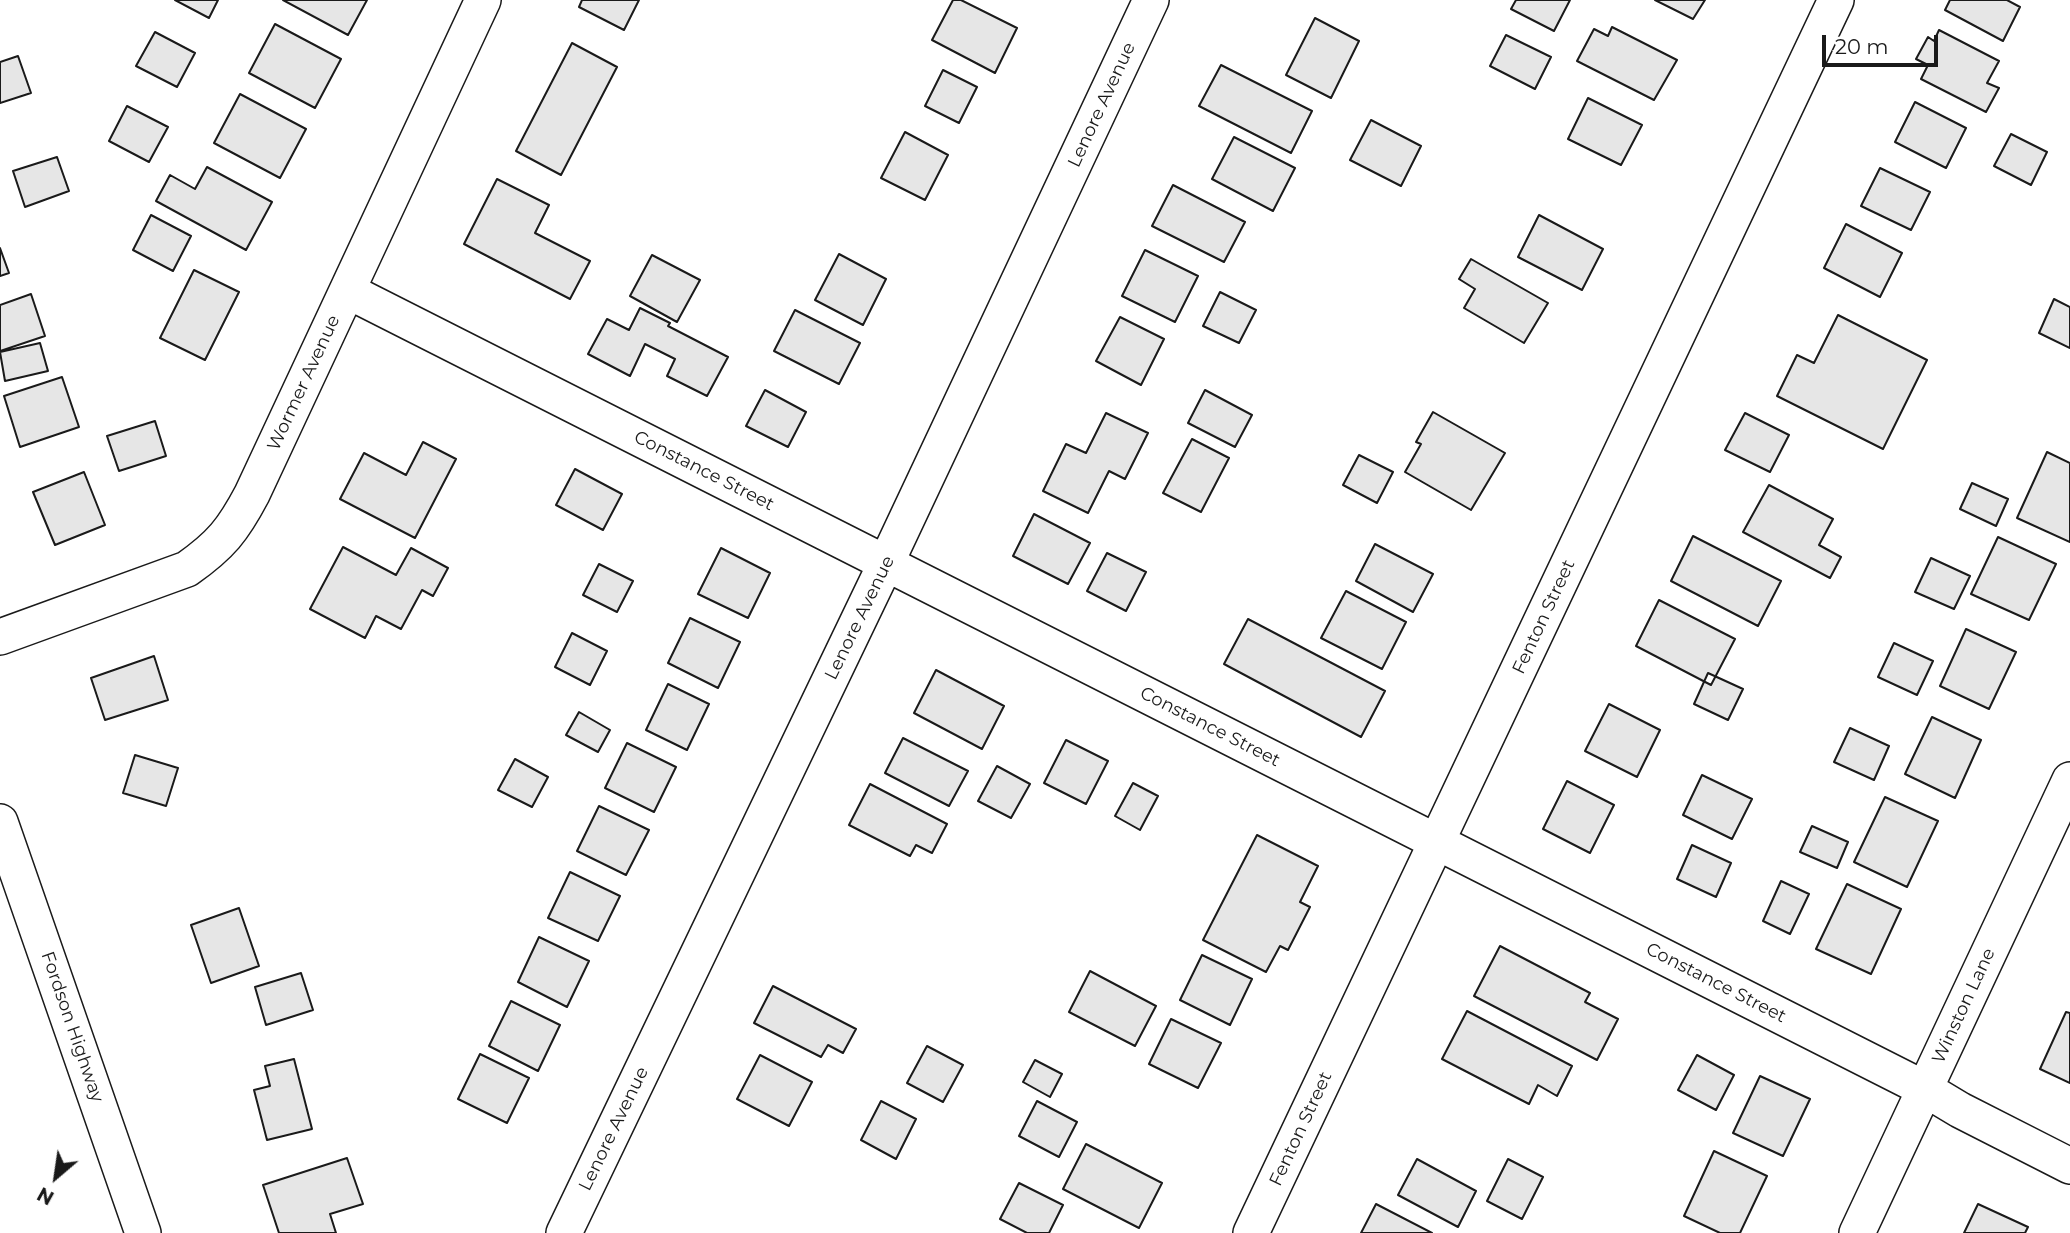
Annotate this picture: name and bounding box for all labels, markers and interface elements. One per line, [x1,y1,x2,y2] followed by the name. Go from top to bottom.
[1825,21,1940,65] scale bar
[1835,34,1889,59] text: 20 m
[1064,39,1140,171] street label: Lenore Avenue
[263,312,345,454] street label: Wormer Avenue
[630,426,778,516] street label: Constance Street
[821,552,899,684] street label: Lenore Avenue
[1508,556,1580,678] street label: Fenton Street
[1136,682,1284,772] street label: Constance Street
[1642,938,1790,1028] street label: Constance Street
[1928,945,2000,1067] street label: Winston Lane
[36,949,108,1105] street label: Fordson Highway
[575,1063,653,1195] street label: Lenore Avenue
[1265,1068,1337,1190] street label: Fenton Street
[21,1142,91,1212] north arrow
[33,1182,58,1210] text: N

